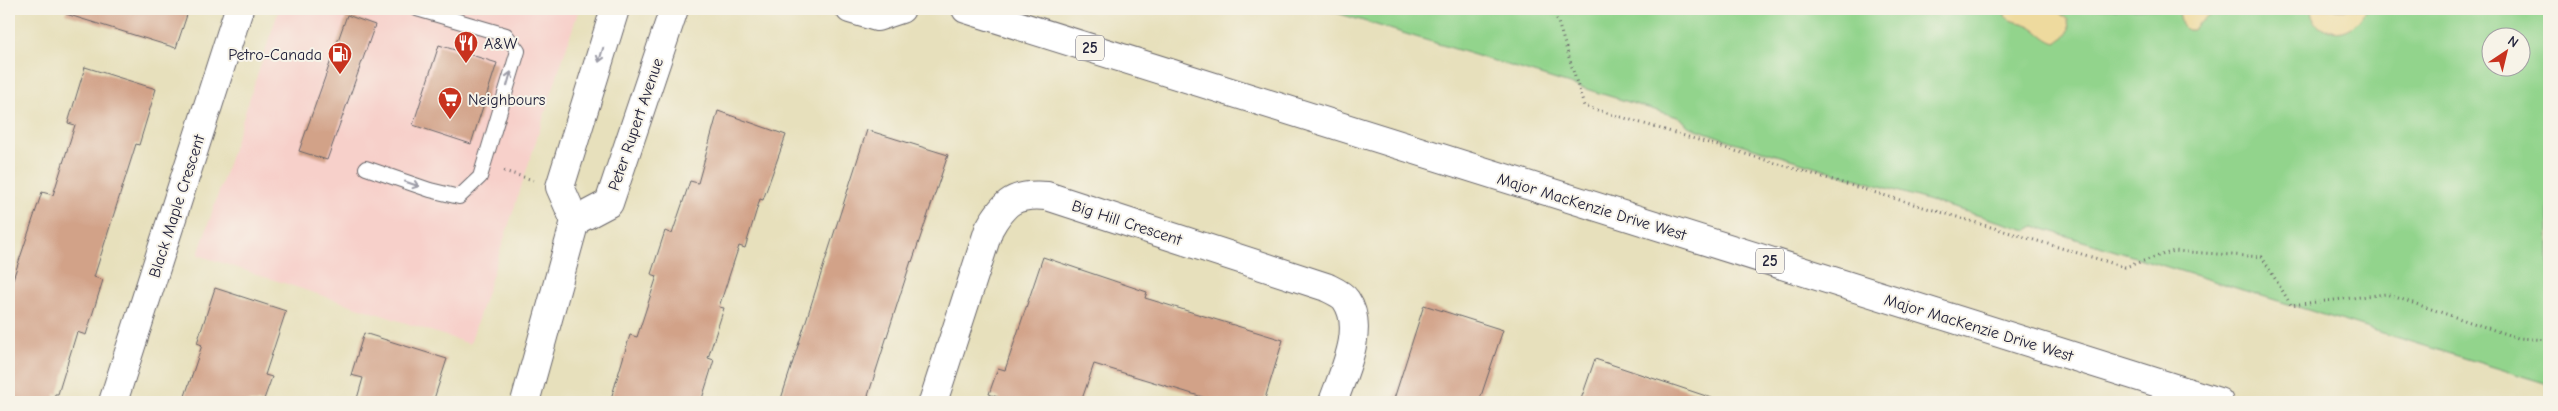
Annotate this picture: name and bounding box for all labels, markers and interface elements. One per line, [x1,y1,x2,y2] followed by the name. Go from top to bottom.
[2480,28,2530,78] north arrow
[453,30,479,64] restaurant icon: A&W
[2505,32,2522,51] text: N
[484,35,518,53] place label: A&W
[1076,36,1104,60] road number: 25
[327,41,353,75] fuel station icon: Petro-Canada
[228,46,322,64] place label: Petro-Canada
[596,47,605,63] one-way arrow
[605,56,667,193] street label: Peter Rupert Avenue
[505,71,515,87] one-way arrow
[437,86,463,120] supermarket icon: Neighbours
[468,91,546,109] place label: Neighbours
[145,132,209,280] street label: Black Maple Crescent
[1495,170,1689,244] street label: Major MacKenzie Drive West
[404,180,420,189] one-way arrow
[1069,197,1184,249] street label: Big Hill Crescent
[1756,248,1784,274] road number: 25
[1882,291,2076,365] street label: Major MacKenzie Drive West

